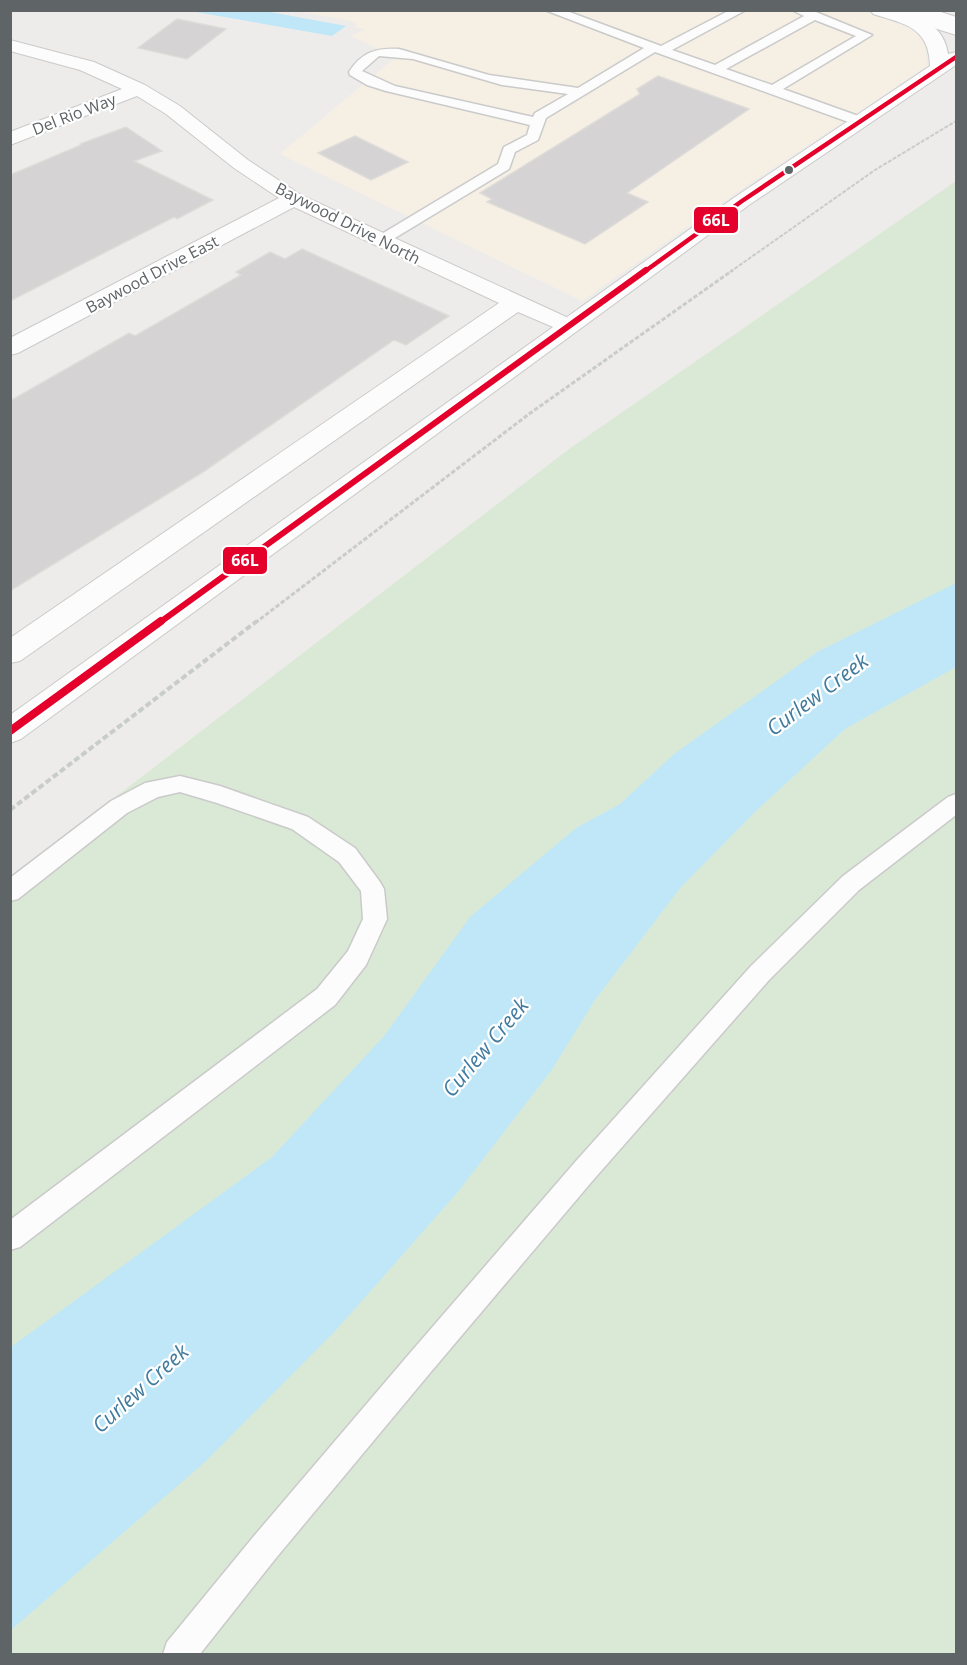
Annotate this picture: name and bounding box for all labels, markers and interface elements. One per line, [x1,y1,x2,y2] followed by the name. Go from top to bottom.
[29,88,120,140] street label: Del Rio Way
[783,164,795,176] unlabelled marker
[272,177,424,269] street label: Baywood Drive North
[693,206,739,234] line badge: 66L
[702,209,730,231] text: 66L
[82,230,222,318] street label: Baywood Drive East
[222,546,268,575] line badge: 66L
[231,549,259,571] text: 66L
[760,646,874,742] water label: Curlew Creek
[435,991,535,1102] water label: Curlew Creek
[86,1337,195,1439] water label: Curlew Creek

